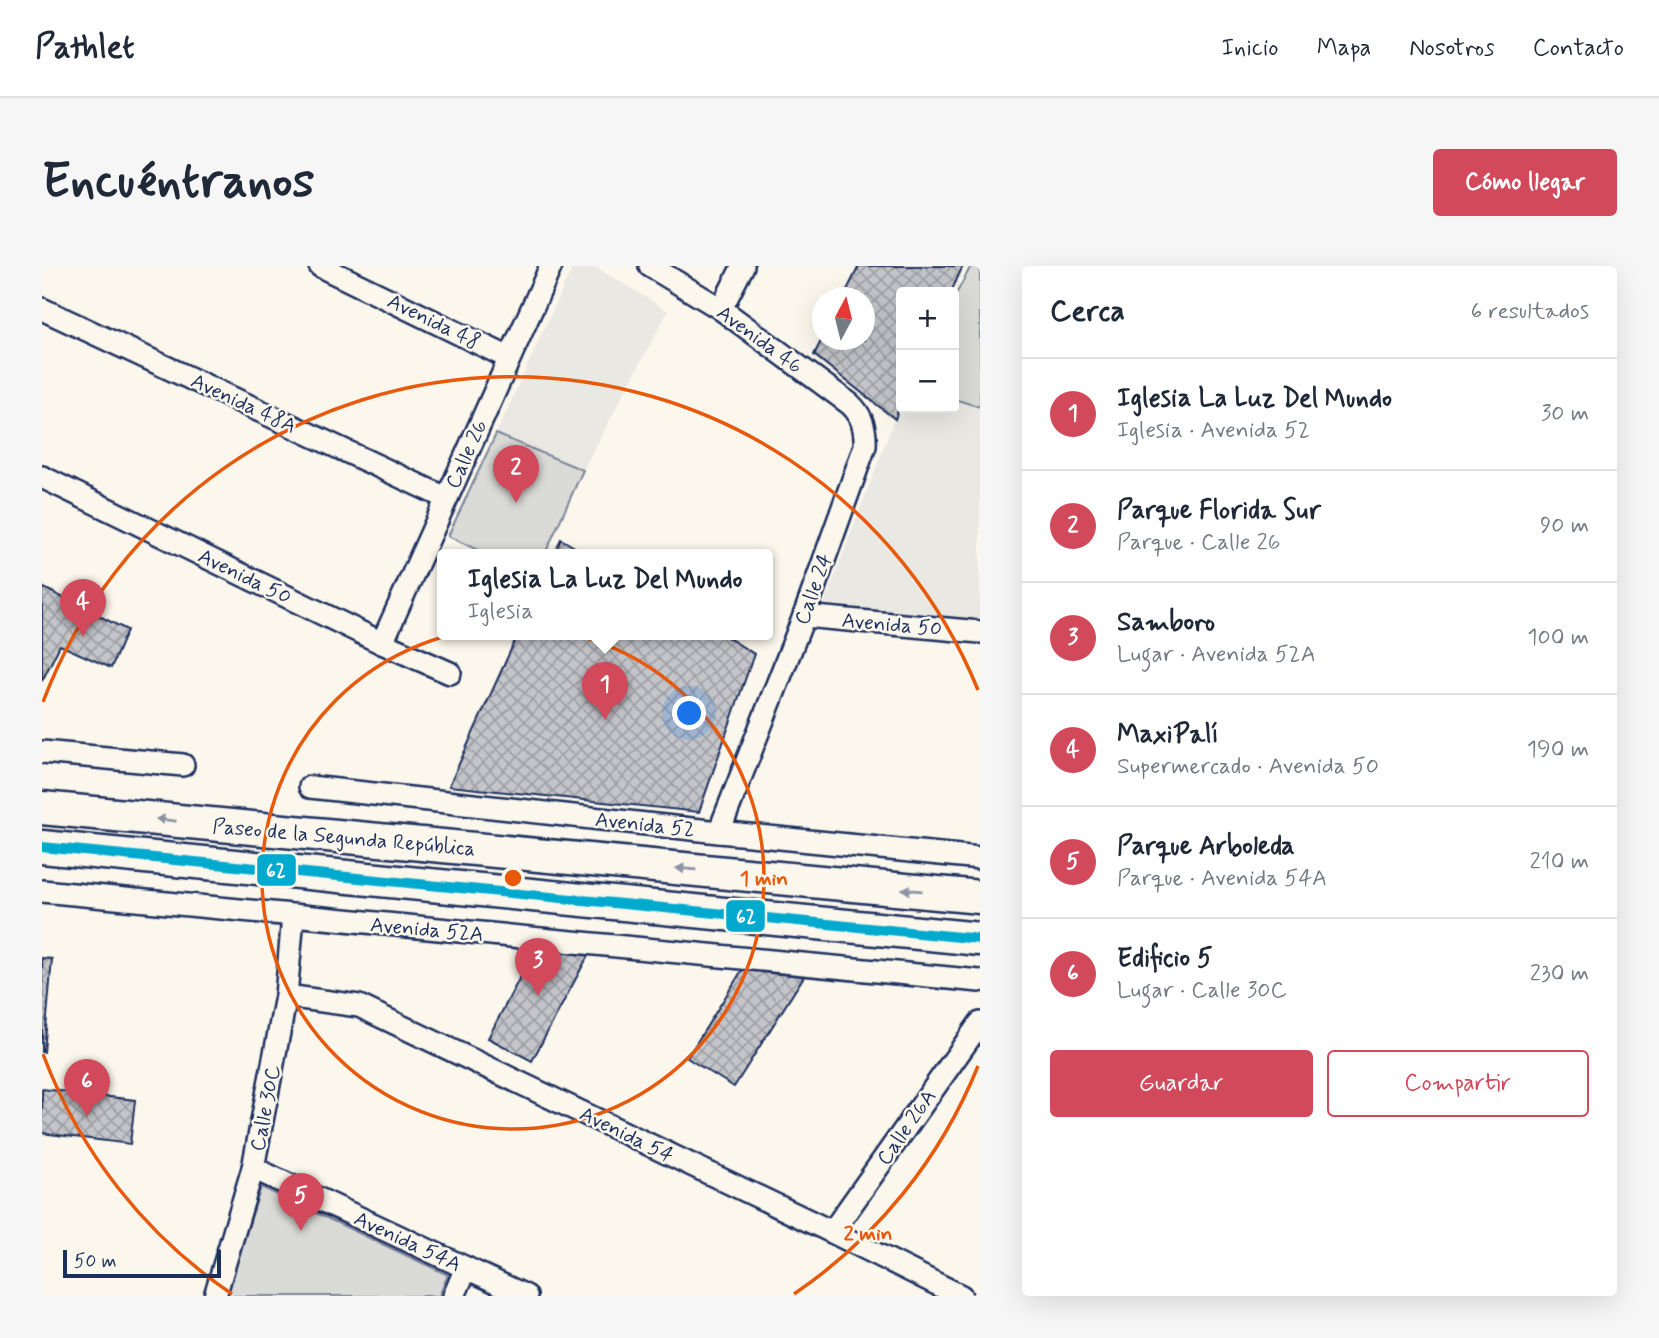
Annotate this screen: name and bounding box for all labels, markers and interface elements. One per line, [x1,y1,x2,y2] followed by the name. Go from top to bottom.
[35,26,135,70] text: Pathlet
[1221,33,1279,64] text: Inicio
[1317,33,1371,64] text: Mapa
[1409,33,1495,64] text: Nosotros
[1533,33,1624,64] text: Contacto
[1433,149,1617,216] button: Cómo llegar
[42,150,314,215] text: Encuéntranos
[383,287,485,356] street label: Avenida 48
[812,287,875,350] north arrow
[896,287,959,413] map controls
[896,287,959,350] button: +
[1050,292,1125,331] text: Cerca
[1471,297,1589,327] text: 6 resultados
[711,299,808,381] street label: Avenida 46
[896,350,959,413] button: −
[186,367,301,441] street label: Avenida 48A
[1117,382,1392,416] text: Iglesia La Luz Del Mundo
[1068,399,1078,429] text: 1
[1541,399,1589,429] text: 30 m
[439,415,494,493] street label: Calle 26
[1117,416,1310,446] text: Iglesia · Avenida 52
[493,445,539,503] pin: 2
[1117,494,1321,528] text: Parque Florida Sur
[1067,511,1079,541] text: 2
[1540,511,1589,541] text: 90 m
[1117,528,1281,558] text: Parque · Calle 26
[193,542,296,612] street label: Avenida 50
[437,549,773,640] popup
[788,550,840,629] street label: Calle 24
[467,563,743,597] text: Iglesia La Luz Del Mundo
[60,579,106,637] pin: 4
[467,597,533,627] text: Iglesia
[1117,606,1215,640] text: Samboro
[841,607,943,643] street label: Avenida 50
[1068,623,1078,653] text: 3
[1527,623,1589,653] text: 100 m
[1117,640,1316,670] text: Lugar · Avenida 52A
[582,662,628,720] pin: 1
[672,696,706,730] your location
[1117,718,1219,752] text: MaxiPalí
[1066,735,1080,765] text: 4
[1527,735,1589,765] text: 190 m
[1117,752,1379,782] text: Supermercado · Avenida 50
[594,806,696,844] street label: Avenida 52
[211,813,477,863] street label: Paseo de la Segunda República
[155,815,177,826] one-way arrow
[1117,830,1295,864] text: Parque Arboleda
[1066,847,1080,877] text: 5
[1529,847,1589,877] text: 210 m
[256,853,297,887] line badge: 62
[266,859,286,884] text: 62
[674,863,696,874] one-way arrow
[1117,864,1327,894] text: Parque · Avenida 54A
[740,865,788,893] text: 1 min
[501,866,525,890] centre of rings
[901,885,923,896] one-way arrow
[725,899,766,933] line badge: 62
[736,905,756,930] text: 62
[369,911,485,949] street label: Avenida 52A
[515,938,561,996] pin: 3
[1117,942,1213,976] text: Edificio 5
[1067,959,1079,989] text: 6
[1530,959,1589,989] text: 230 m
[1117,976,1287,1006] text: Lugar · Calle 30C
[1050,1050,1313,1117] button: Guardar
[1327,1050,1589,1117] button: Compartir
[64,1059,110,1117] pin: 6
[244,1063,288,1154] street label: Calle 30C
[871,1084,943,1171] street label: Calle 26A
[575,1100,679,1170] street label: Avenida 54
[278,1173,324,1231] pin: 5
[349,1205,466,1279] street label: Avenida 54A
[843,1220,893,1248] text: 2 min
[63,1247,220,1279] scale bar
[74,1249,117,1274] text: 50 m

